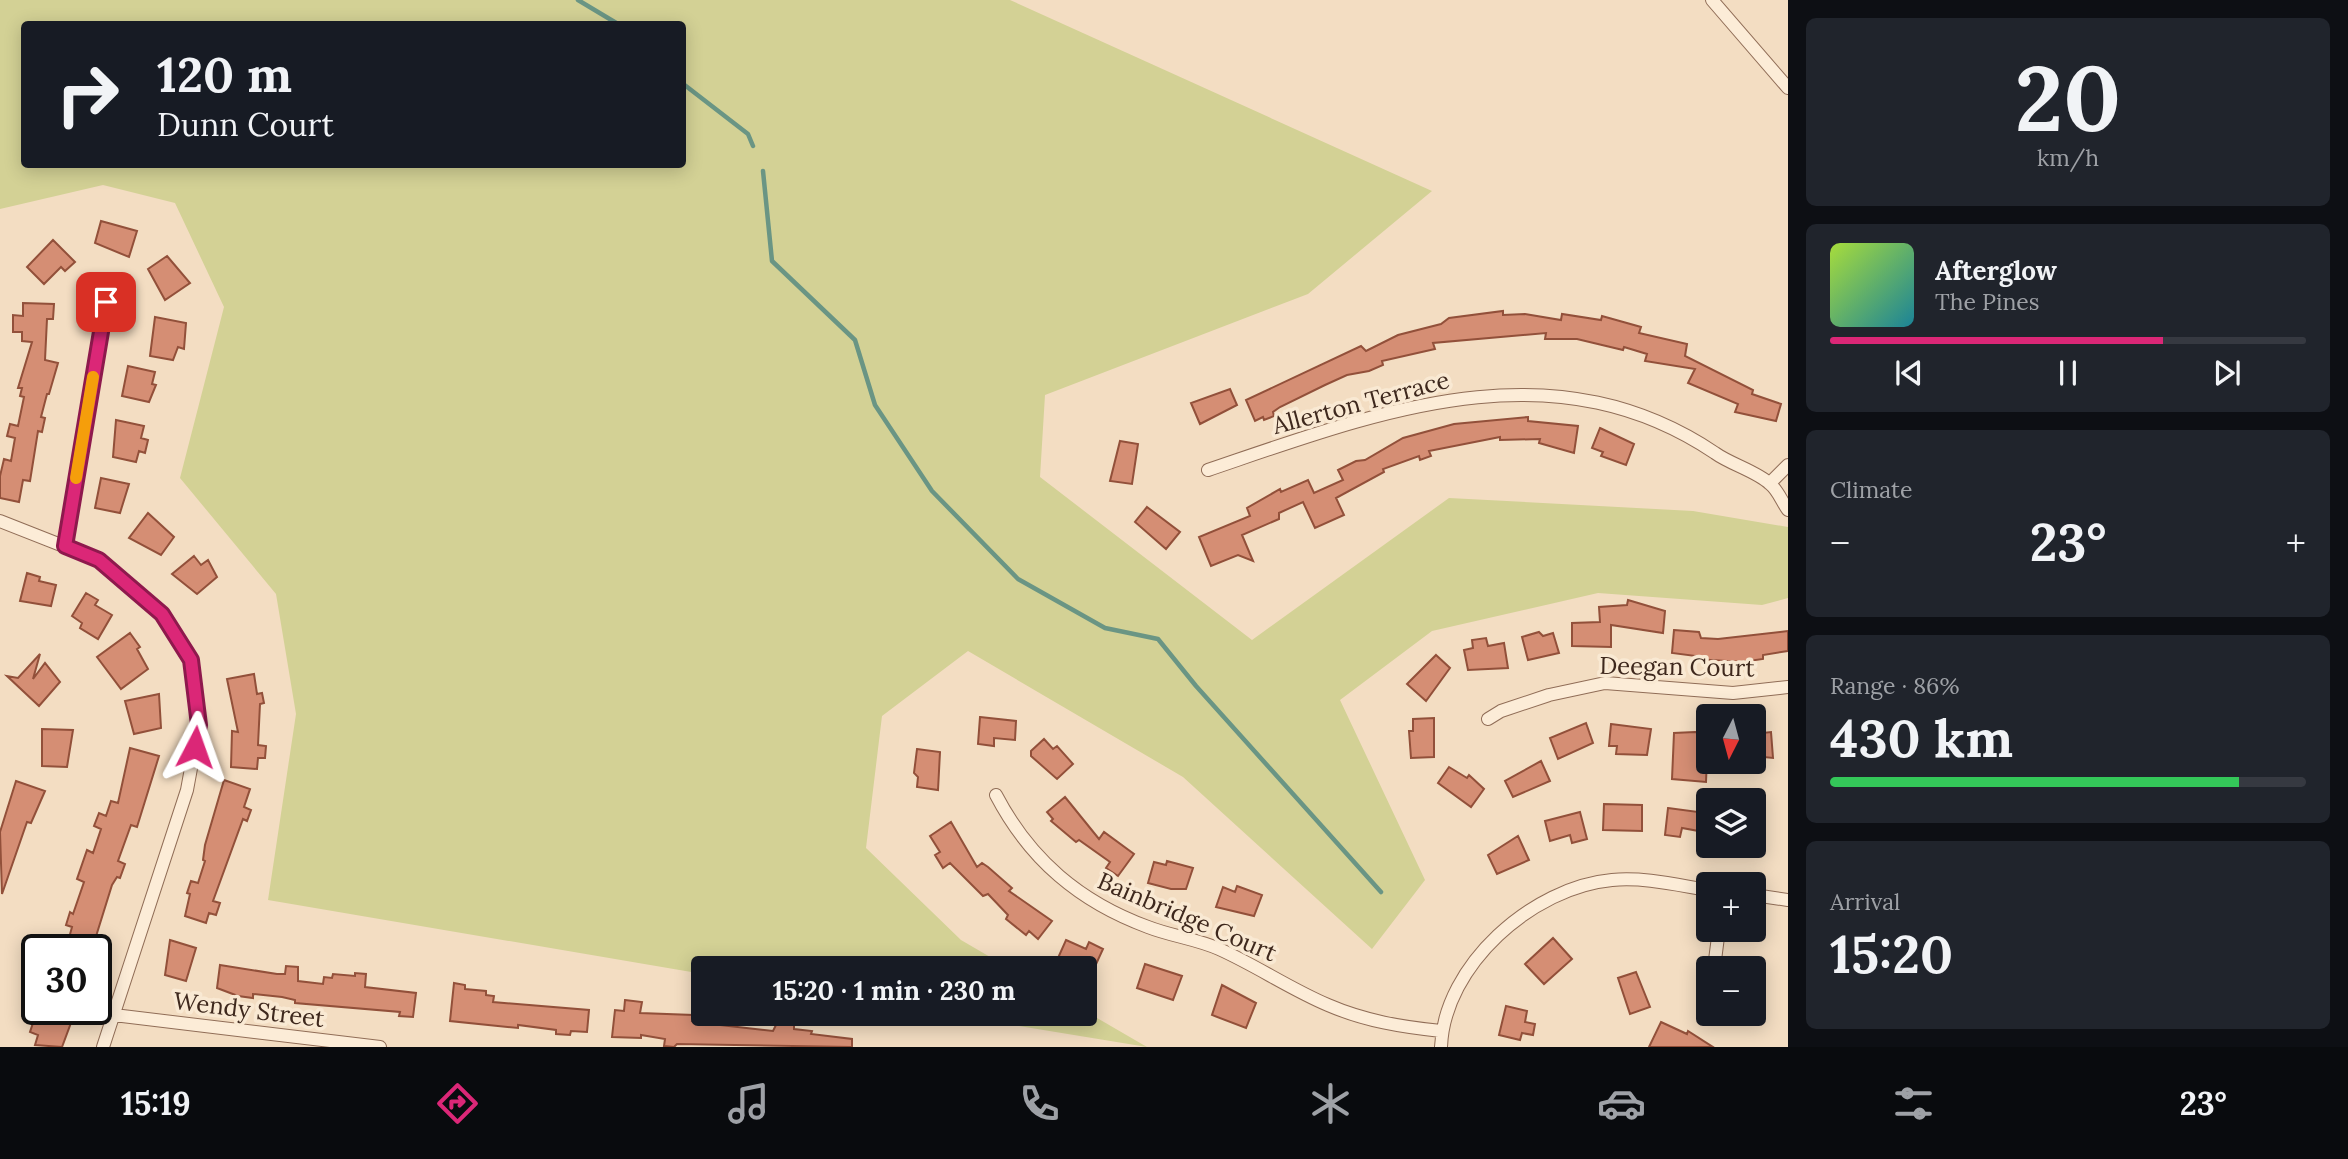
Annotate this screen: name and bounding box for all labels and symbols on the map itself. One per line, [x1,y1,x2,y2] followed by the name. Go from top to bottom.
[76,272,136,332] pin
[1268,364,1453,441] street label: Allerton Terrace
[1599,650,1756,683] street label: Deegan Court
[1696,704,1766,774] north arrow
[158,710,232,784] position arrow
[1093,865,1282,969] street label: Bainbridge Court
[21,934,112,1025] speed limit sign: 30
[172,985,327,1034] street label: Wendy Street

